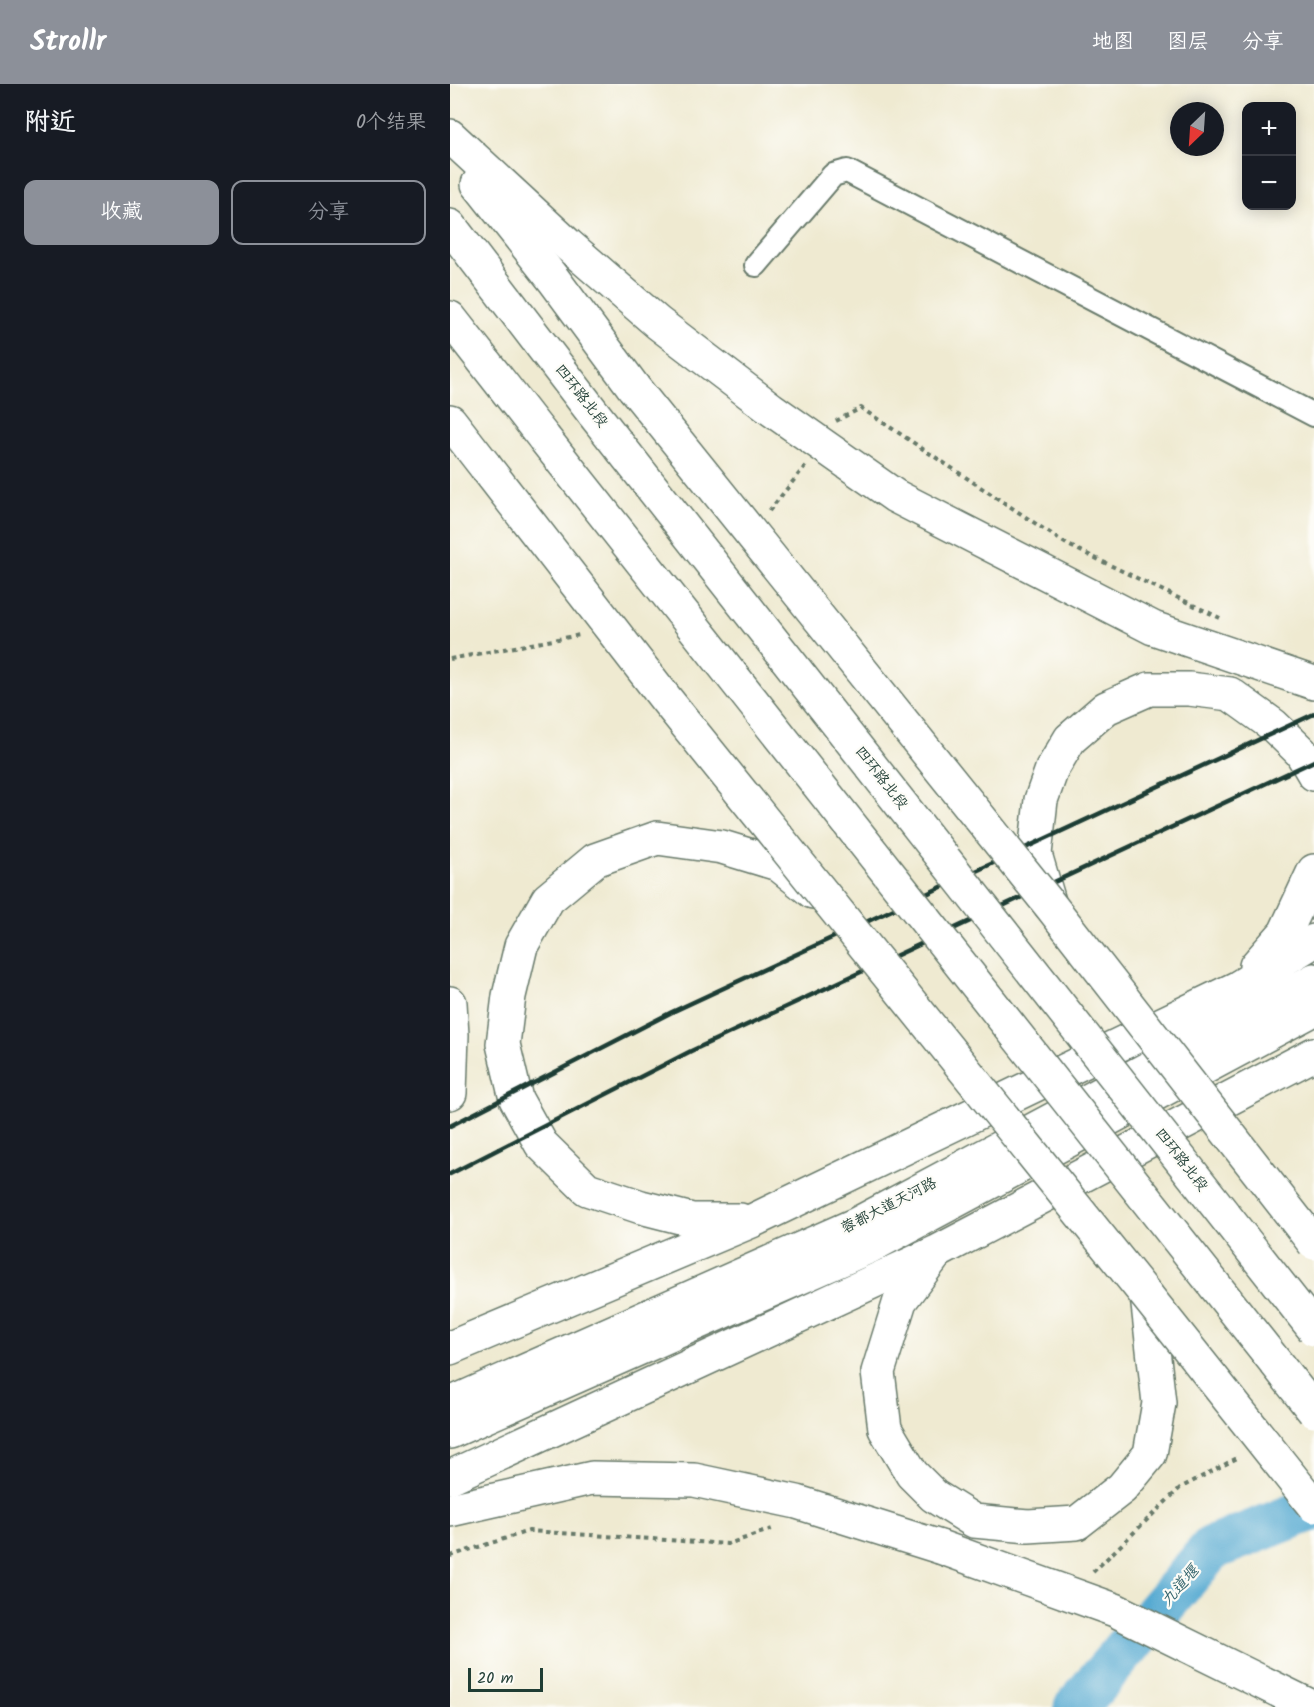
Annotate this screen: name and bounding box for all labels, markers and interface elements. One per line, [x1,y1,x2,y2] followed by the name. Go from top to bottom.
[30,20,106,65] text: Strollr
[1092,26,1134,59] text: 地图
[1167,26,1209,59] text: 图层
[1242,26,1284,59] text: 分享
[24,102,76,144] text: 附近
[1170,102,1224,156] north arrow
[1242,102,1296,210] map controls
[1242,102,1296,156] button: +
[356,107,426,139] text: 0个结果
[1242,156,1296,210] button: −
[24,180,219,245] button: 收藏
[231,180,426,245] button: 分享
[548,359,614,433] street label: 四环路北段
[848,741,914,815] street label: 四环路北段
[1148,1123,1214,1197] street label: 四环路北段
[837,1171,941,1241] street label: 蓉都大道天河路
[1155,1558,1206,1612] water label: 九道堰
[468,1665,543,1692] scale bar
[477,1666,513,1691] text: 20 m

